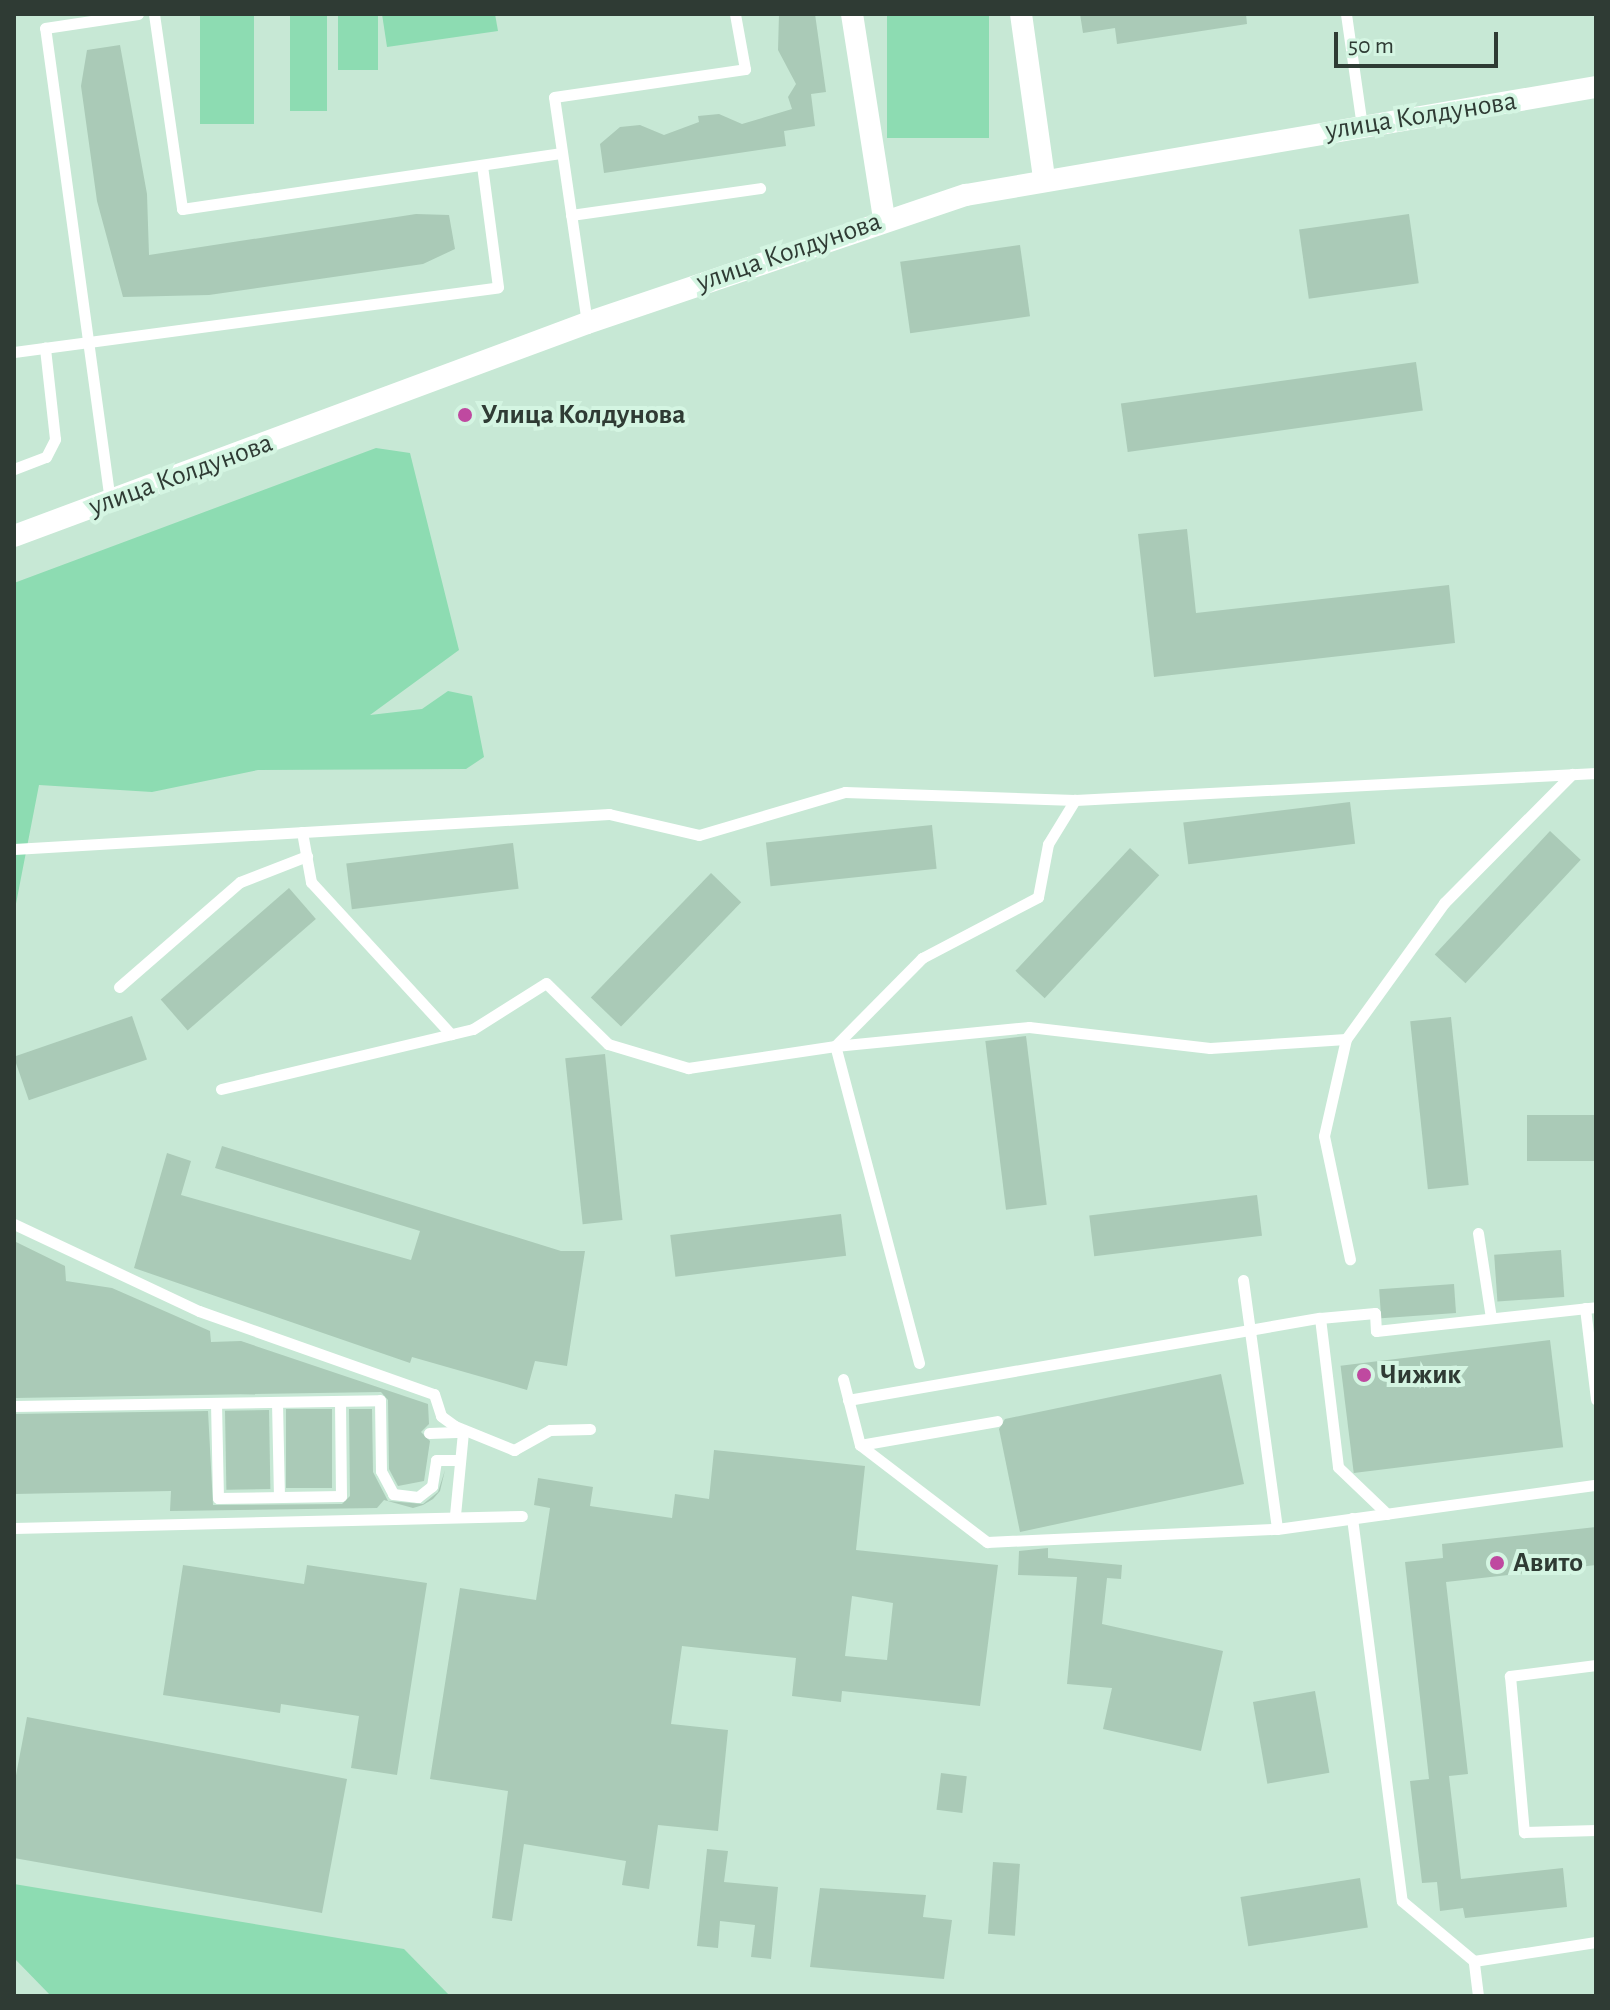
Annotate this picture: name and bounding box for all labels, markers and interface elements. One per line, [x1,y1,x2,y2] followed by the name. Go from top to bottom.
[1338,16,1502,66] scale bar
[1348,34,1394,58] text: 50 m
[1323,84,1519,148] street label: улица Колдунова
[692,205,886,299] street label: улица Колдунова
[481,398,685,432] place label: Улица Колдунова
[456,406,474,424] marker: Улица Колдунова
[85,426,277,524] street label: улица Колдунова
[1380,1358,1461,1392] place label: Чижик
[1355,1366,1373,1384] marker: Чижик
[1513,1546,1583,1580] place label: Авито
[1488,1554,1506,1572] marker: Авито

